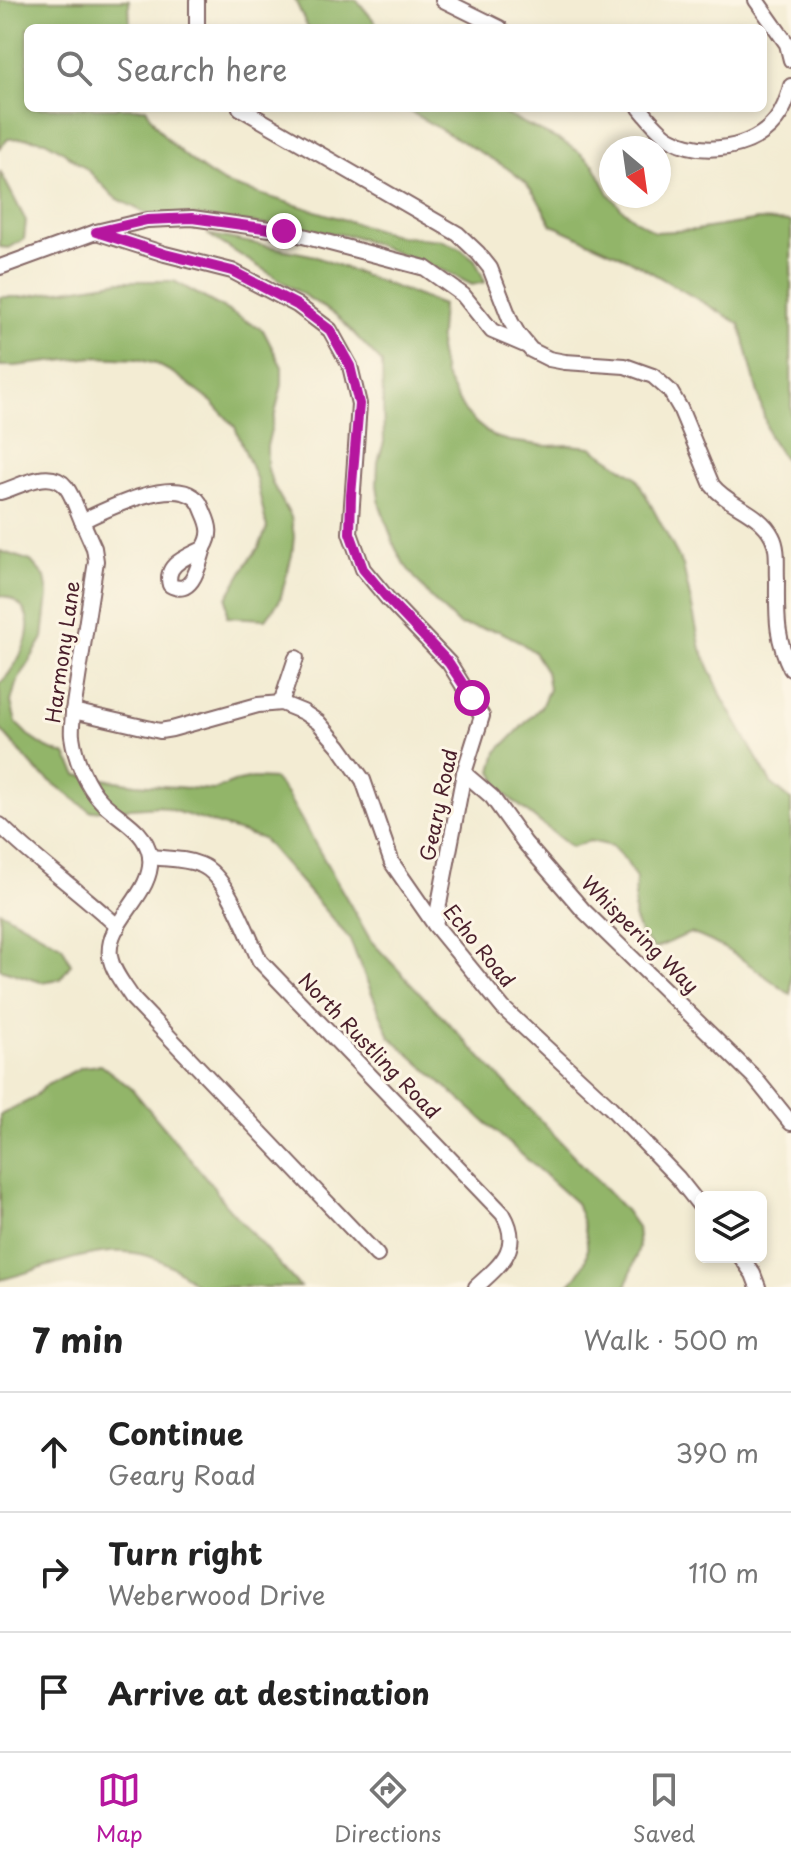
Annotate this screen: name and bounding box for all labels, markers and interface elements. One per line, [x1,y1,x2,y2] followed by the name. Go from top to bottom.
[24,24,767,112] search box
[52,46,96,90] icon: search
[116,46,288,91] text: Search here
[599,136,671,208] north arrow
[266,213,302,249] route end
[37,579,87,725] street label: Harmony Lane
[454,680,490,716] route start
[412,746,465,864] street label: Geary Road
[575,869,706,1000] street label: Whispering Way
[437,897,523,993] street label: Echo Road
[292,965,448,1125] street label: North Rustling Road
[695,1191,767,1263] map controls
[695,1191,767,1263] button: layers
[32,1313,123,1365] text: 7 min
[584,1320,759,1359] text: Walk · 500 m
[108,1410,243,1455] text: Continue
[32,1430,76,1474] icon: ahead
[675,1433,759,1472] text: 390 m
[108,1455,256,1494] text: Geary Road
[108,1530,263,1575] text: Turn right
[32,1550,76,1594] icon: right
[688,1553,759,1592] text: 110 m
[108,1575,325,1614] text: Weberwood Drive
[32,1670,76,1714] icon: arrive
[108,1670,430,1715] text: Arrive at destination
[96,1768,143,1849] tab: Map
[334,1768,441,1849] tab: Directions
[633,1768,695,1849] tab: Saved

